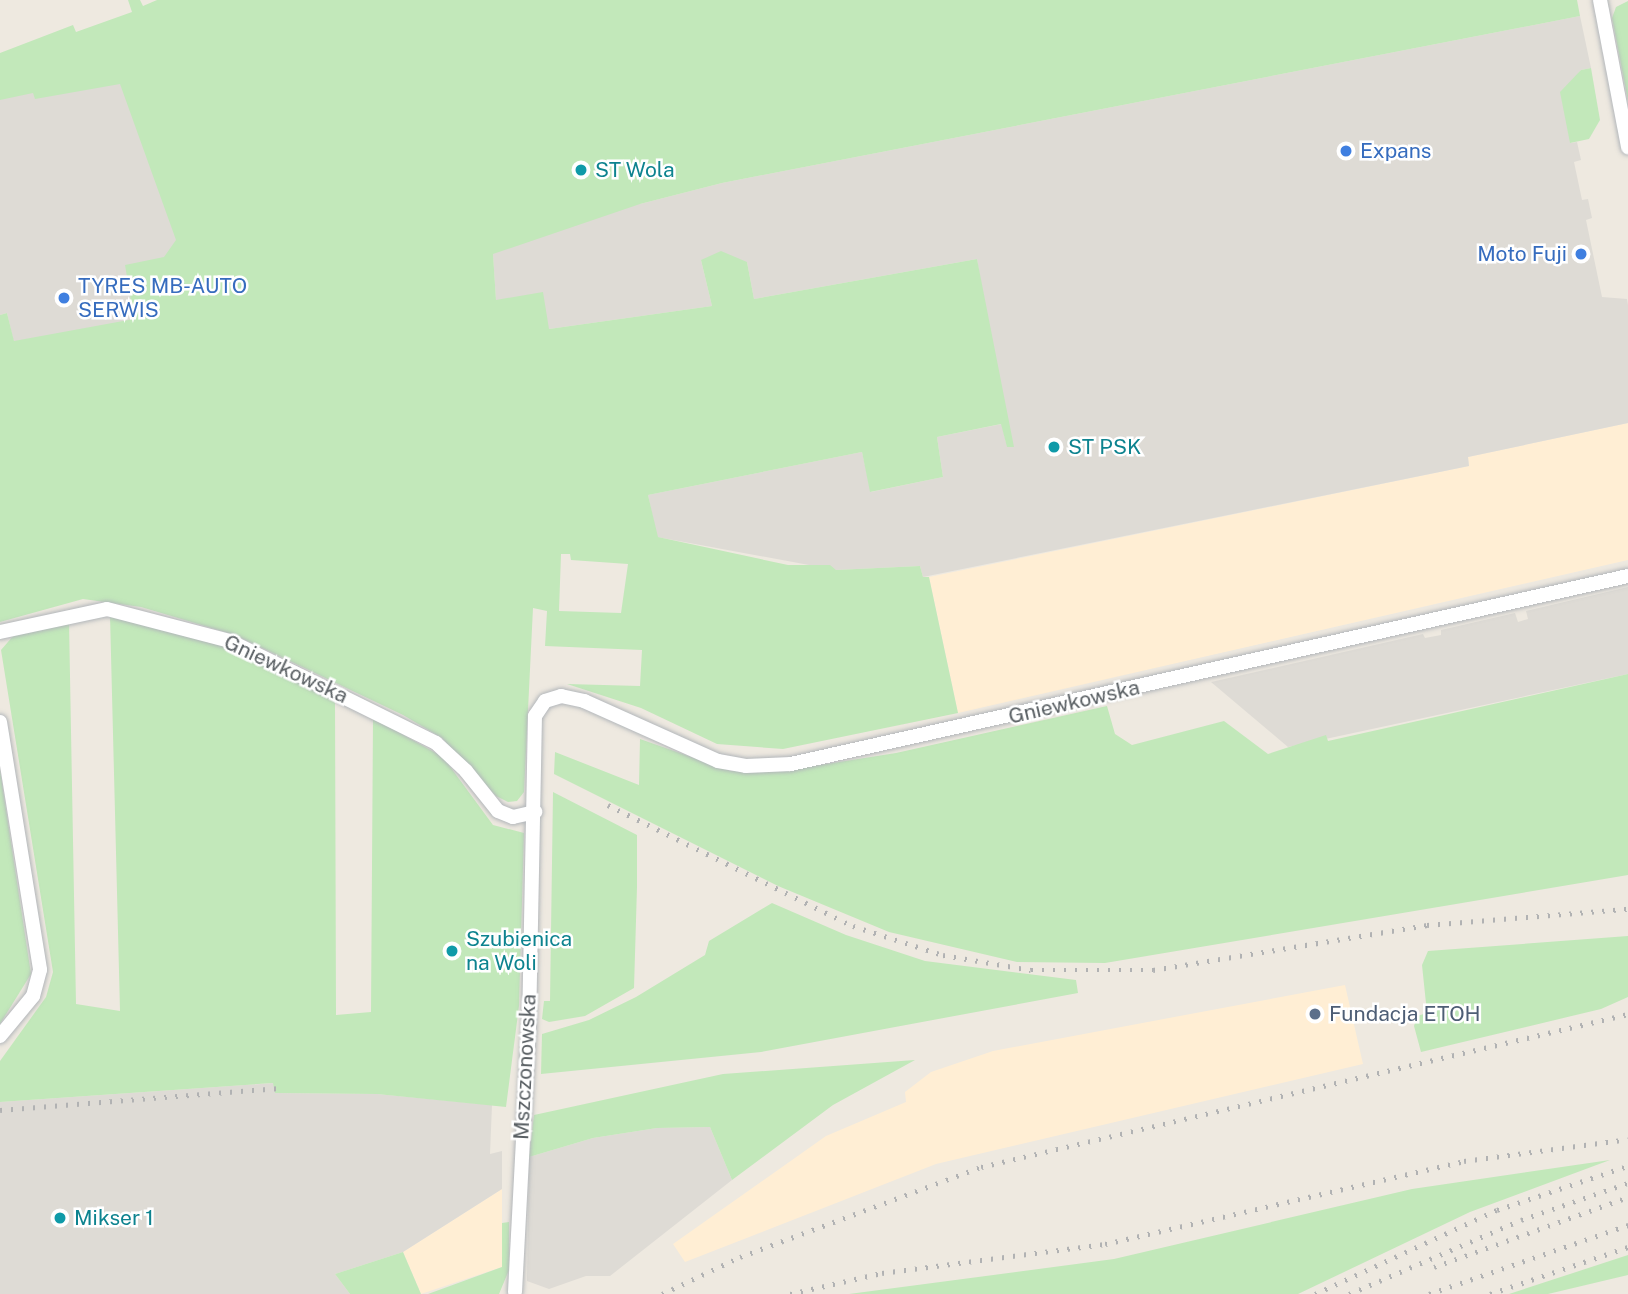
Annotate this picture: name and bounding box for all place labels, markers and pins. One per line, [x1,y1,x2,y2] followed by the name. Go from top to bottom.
[1360,138,1431,164] place label: Expans
[1338,143,1354,159] marker: Expans
[595,157,675,183] place label: ST Wola
[573,162,589,178] marker: ST Wola
[1477,241,1567,267] place label: Moto Fuji
[1573,246,1589,262] marker: Moto Fuji
[78,273,247,323] place label: TYRES MB-AUTO SERWIS
[56,290,72,306] marker: TYRES MB-AUTO SERWIS
[1068,434,1141,460] place label: ST PSK
[1046,439,1062,455] marker: ST PSK
[466,926,572,976] place label: Szubienica na Woli
[444,943,460,959] marker: Szubienica na Woli
[1329,1001,1481,1027] place label: Fundacja ETOH
[1307,1006,1323,1022] marker: Fundacja ETOH
[74,1205,154,1231] place label: Mikser 1
[52,1210,68,1226] marker: Mikser 1

